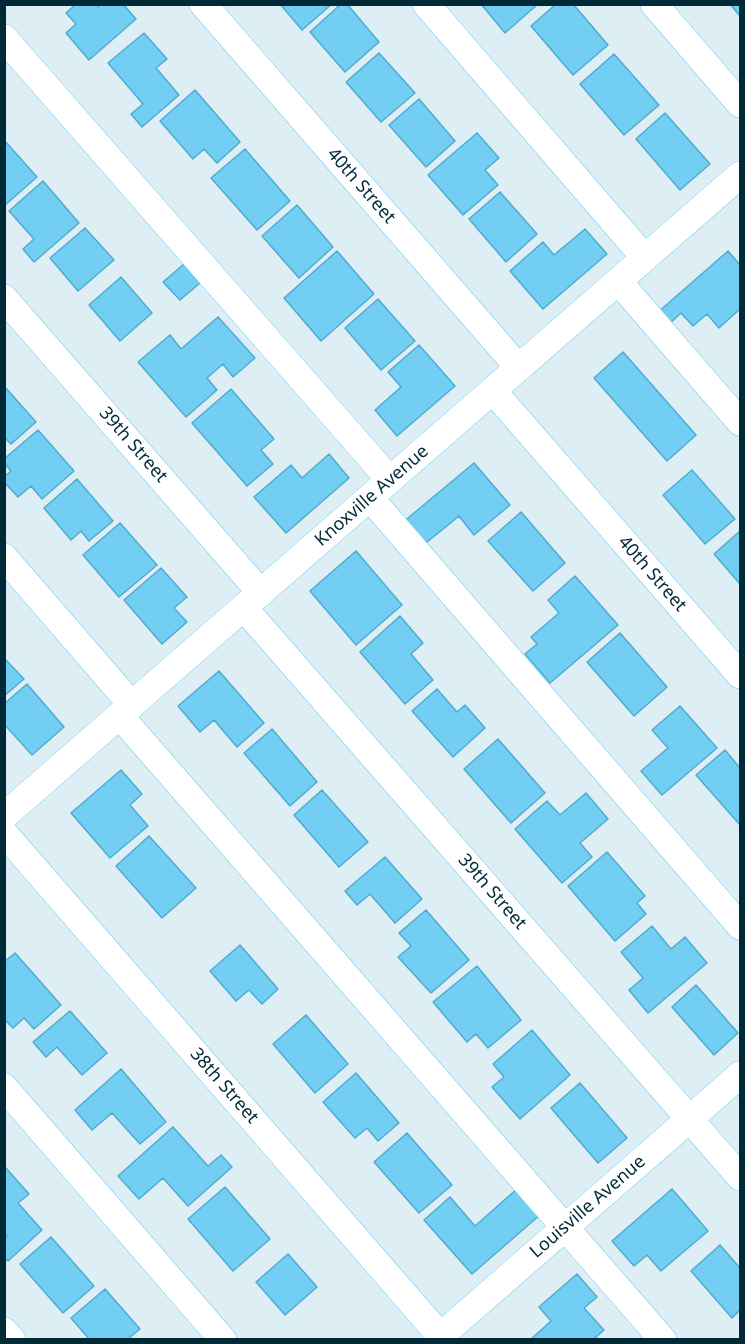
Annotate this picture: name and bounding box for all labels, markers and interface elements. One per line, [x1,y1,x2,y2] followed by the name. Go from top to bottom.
[322,144,400,228] street label: 40th Street
[94,403,172,487] street label: 39th Street
[311,441,433,551] street label: Knoxville Avenue
[613,532,691,616] street label: 40th Street
[453,850,531,934] street label: 39th Street
[185,1044,263,1128] street label: 38th Street
[526,1151,650,1263] street label: Louisville Avenue

